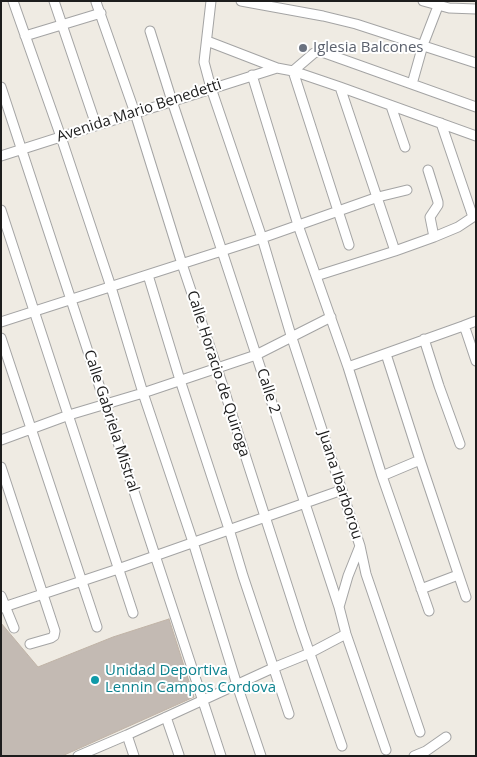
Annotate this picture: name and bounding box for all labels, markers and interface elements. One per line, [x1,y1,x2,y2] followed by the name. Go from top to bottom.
[313,39,424,57] place label: Iglesia Balcones
[297,42,309,54] marker: Iglesia Balcones
[54,76,224,146] street label: Avenida Mario Benedetti
[183,289,253,459] street label: Calle Horacio de Quiroga
[79,348,143,494] street label: Calle Gabriela Mistral
[252,366,284,416] street label: Calle 2
[314,428,366,542] street label: Juana Ibarborou
[105,662,276,697] place label: Unidad Deportiva Lennin Campos Cordova
[89,674,101,686] marker: Unidad Deportiva Lennin Campos Cordova

